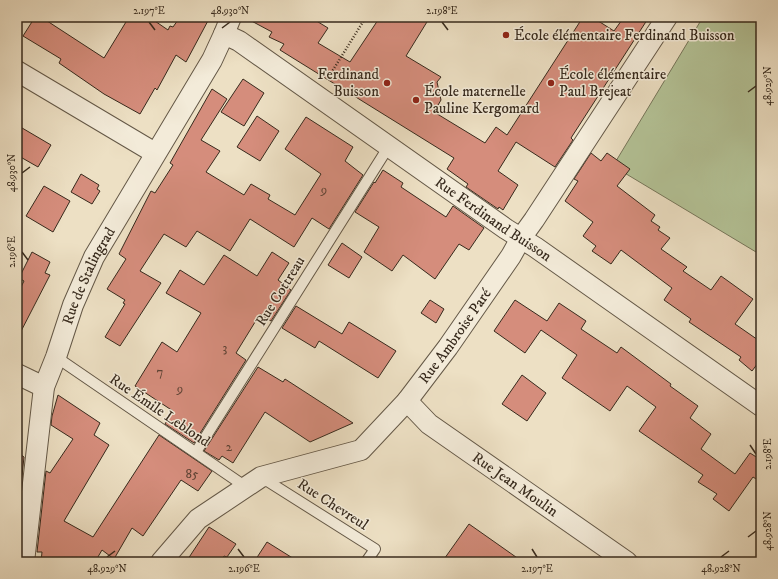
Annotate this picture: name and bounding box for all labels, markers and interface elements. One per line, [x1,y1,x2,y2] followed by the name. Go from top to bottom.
[133,5,165,17] text: 2.197°E
[211,5,249,17] text: 48.930°N
[426,5,458,17] text: 2.198°E
[514,26,735,45] place label: École élémentaire Ferdinand Buisson
[501,30,511,40] marker: École élémentaire Ferdinand Buisson
[318,65,380,101] place label: Ferdinand Buisson
[559,65,666,101] place label: École élémentaire Paul Brejeat
[762,66,774,106] text: 48.929°N
[382,78,392,88] marker: Ferdinand Buisson
[546,78,556,88] marker: École élémentaire Paul Brejeat
[424,82,540,118] place label: École maternelle Pauline Kergomard
[411,95,421,105] marker: École maternelle Pauline Kergomard
[6,154,18,192] text: 48.930°N
[431,173,555,266] street label: Rue Ferdinand Buisson
[320,182,327,198] house number: 9
[58,223,120,327] street label: Rue de Stalingrad
[6,236,18,268] text: 2.196°E
[251,253,309,330] street label: Rue Cottreau
[415,284,496,388] street label: Rue Ambroise Paré
[223,340,228,356] house number: 3
[157,364,164,380] house number: 7
[106,370,214,451] street label: Rue Émile Leblond
[176,381,183,397] house number: 9
[762,438,774,470] text: 2.198°E
[226,439,233,455] house number: 2
[468,448,562,521] street label: Rue Jean Moulin
[186,466,199,482] house number: 85
[294,474,372,535] street label: Rue Chevreul
[762,511,774,551] text: 48.928°N
[87,563,127,575] text: 48.929°N
[228,563,260,575] text: 2.196°E
[521,563,553,575] text: 2.197°E
[701,563,741,575] text: 48.928°N

